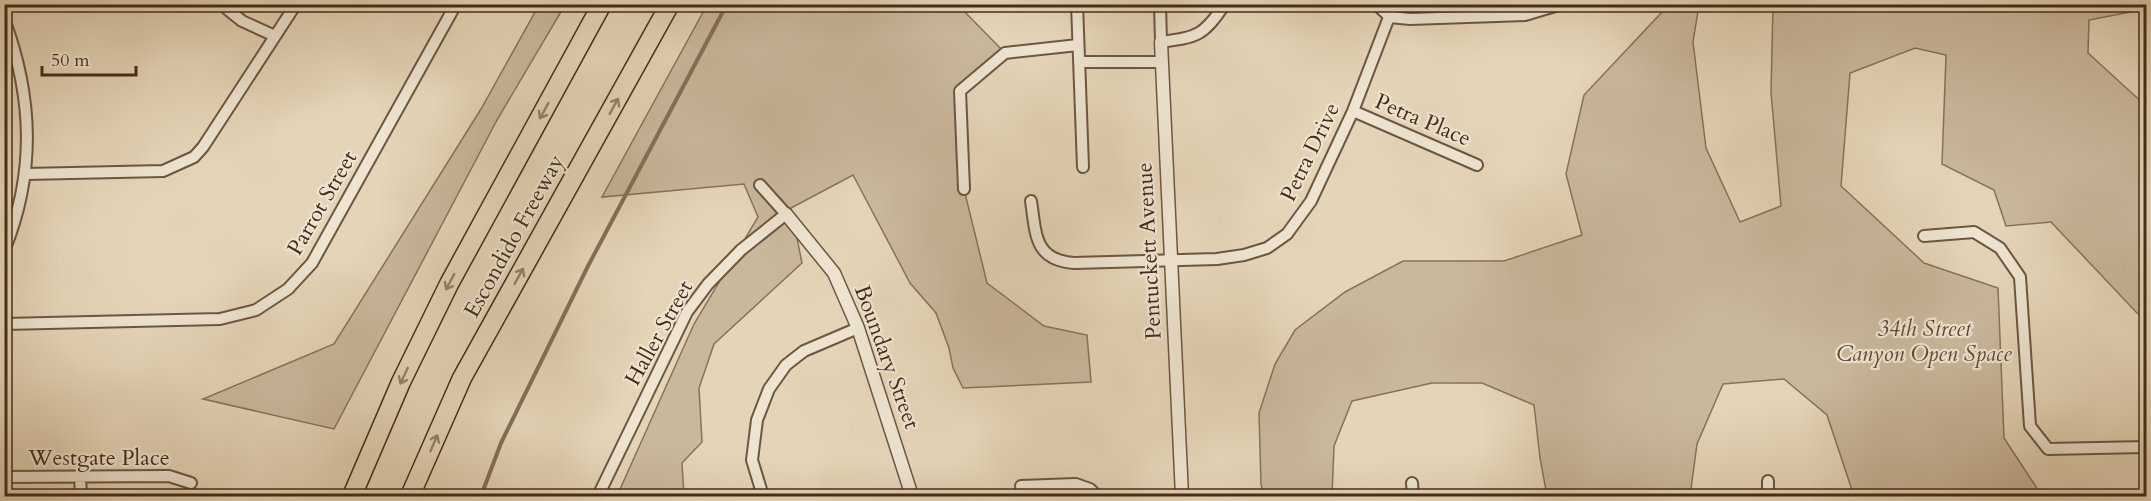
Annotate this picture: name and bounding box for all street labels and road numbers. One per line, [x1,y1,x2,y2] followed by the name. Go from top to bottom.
[1370,86,1476,154] street label: Petra Place
[1273,98,1347,206] street label: Petra Drive
[280,145,364,261] street label: Parrot Street
[457,149,571,323] street label: Escondido Freeway
[1129,162,1169,340] street label: Pentuckett Avenue
[618,275,700,391] street label: Haller Street
[847,281,927,433] street label: Boundary Street
[27,443,170,473] street label: Westgate Place

